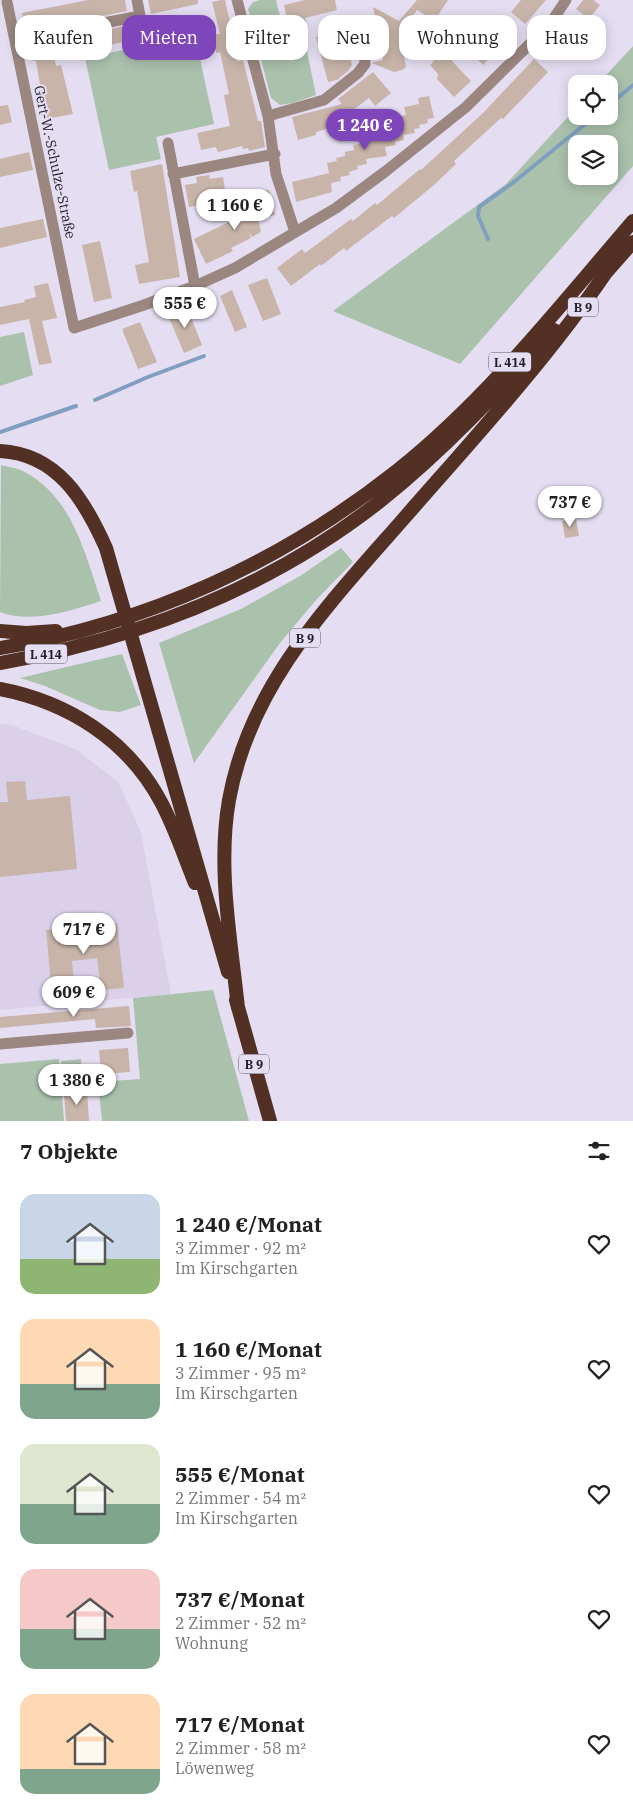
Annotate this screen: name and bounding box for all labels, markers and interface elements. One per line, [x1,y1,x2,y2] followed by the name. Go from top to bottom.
[15,15,112,60] chip: Kaufen
[122,15,216,60] chip: Mieten
[226,15,308,60] chip: Filter
[318,15,389,60] chip: Neu
[399,15,517,60] chip: Wohnung
[527,15,606,60] chip: Haus
[568,75,618,185] map controls
[568,75,618,125] button: locate
[30,84,80,240] street label: Gert-W.-Schulze-Straße
[319,108,411,151] pin: 1 240 €
[337,115,393,135] text: 1 240 €
[568,135,618,185] button: layers
[189,188,281,231] pin: 1 160 €
[207,195,263,215] text: 1 160 €
[150,286,220,329] pin: 555 €
[164,293,206,313] text: 555 €
[568,298,598,316] road number: B 9
[489,352,531,372] road number: L 414
[535,486,605,528] pin: 737 €
[549,492,591,512] text: 737 €
[290,628,320,648] road number: B 9
[25,644,67,664] road number: L 414
[49,912,119,955] pin: 717 €
[63,919,105,939] text: 717 €
[39,976,109,1018] pin: 609 €
[53,982,95,1002] text: 609 €
[239,1054,269,1074] road number: B 9
[31,1064,123,1106] pin: 1 380 €
[49,1070,105,1090] text: 1 380 €
[20,1137,118,1165] text: 7 Objekte
[585,1137,613,1165] icon: filters
[175,1210,322,1238] text: 1 240 €/Monat
[60,1214,120,1274] icon: home
[585,1230,613,1258] icon: heart
[175,1238,306,1258] text: 3 Zimmer · 92 m²
[175,1258,298,1278] text: Im Kirschgarten
[175,1335,322,1363] text: 1 160 €/Monat
[60,1339,120,1399] icon: home
[585,1355,613,1383] icon: heart
[175,1363,306,1383] text: 3 Zimmer · 95 m²
[175,1383,298,1403] text: Im Kirschgarten
[175,1460,304,1488] text: 555 €/Monat
[60,1464,120,1524] icon: home
[585,1480,613,1508] icon: heart
[175,1488,306,1508] text: 2 Zimmer · 54 m²
[175,1508,298,1528] text: Im Kirschgarten
[175,1585,304,1613] text: 737 €/Monat
[60,1589,120,1649] icon: home
[585,1605,613,1633] icon: heart
[175,1613,306,1633] text: 2 Zimmer · 52 m²
[175,1633,248,1653] text: Wohnung
[175,1710,304,1738] text: 717 €/Monat
[60,1714,120,1774] icon: home
[585,1730,613,1758] icon: heart
[175,1738,306,1758] text: 2 Zimmer · 58 m²
[175,1758,254,1778] text: Löwenweg

